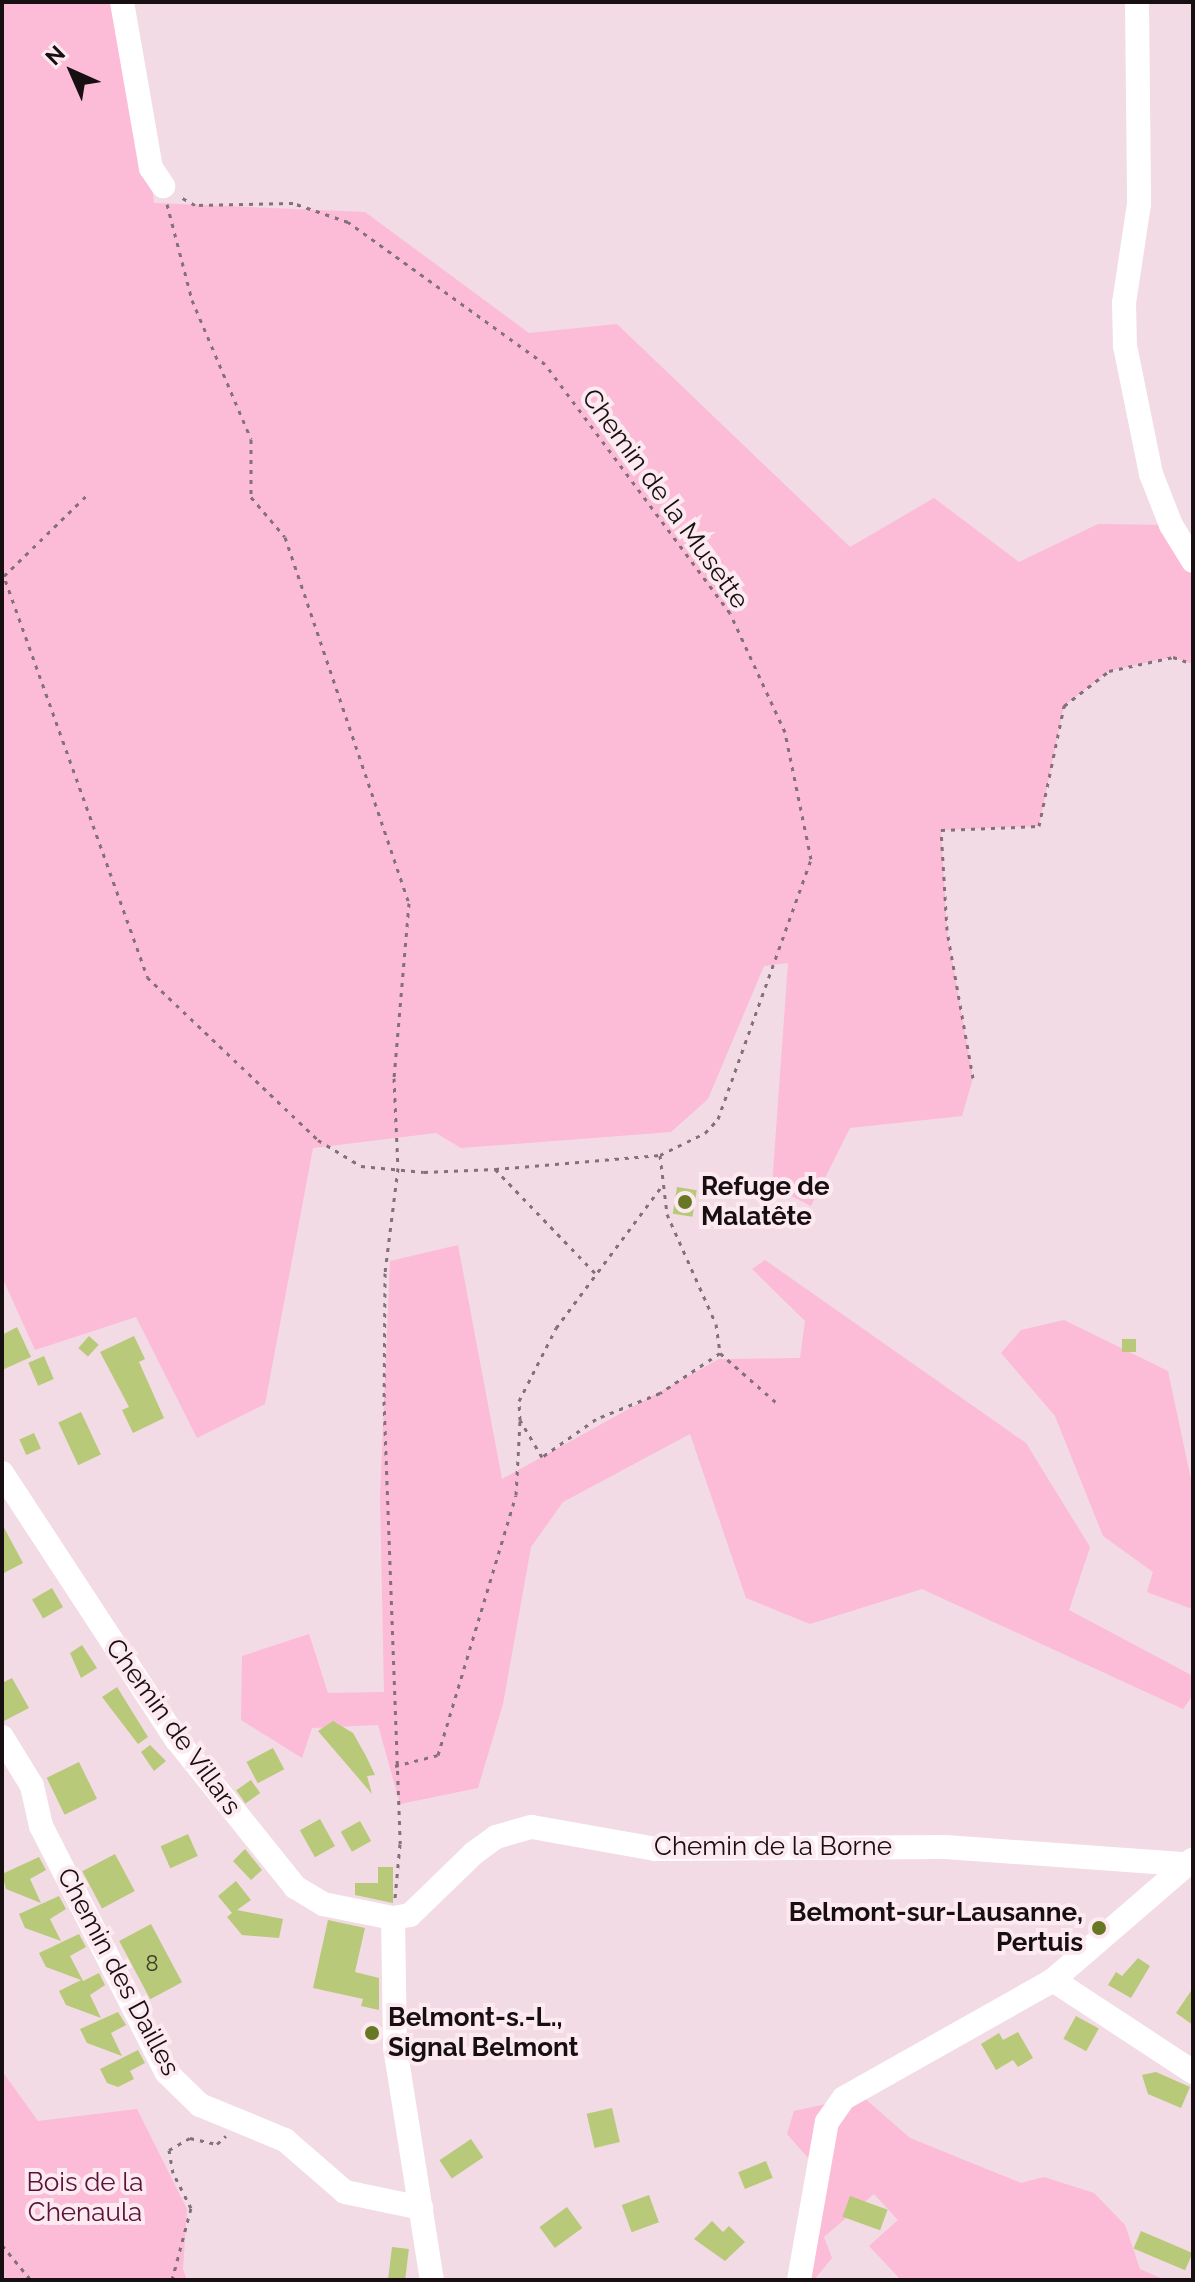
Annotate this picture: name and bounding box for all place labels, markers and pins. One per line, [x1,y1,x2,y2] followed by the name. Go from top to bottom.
[701,1171,830,1232] place label: Refuge de Malatête
[676,1193,694,1211] marker: Refuge de Malatête
[789,1897,1083,1958] place label: Belmont-sur-Lausanne, Pertuis
[1090,1919,1108,1937] marker: Belmont-sur-Lausanne, Pertuis
[388,2002,579,2064] place label: Belmont-s.-L., Signal Belmont
[363,2024,381,2042] marker: Belmont-s.-L., Signal Belmont

